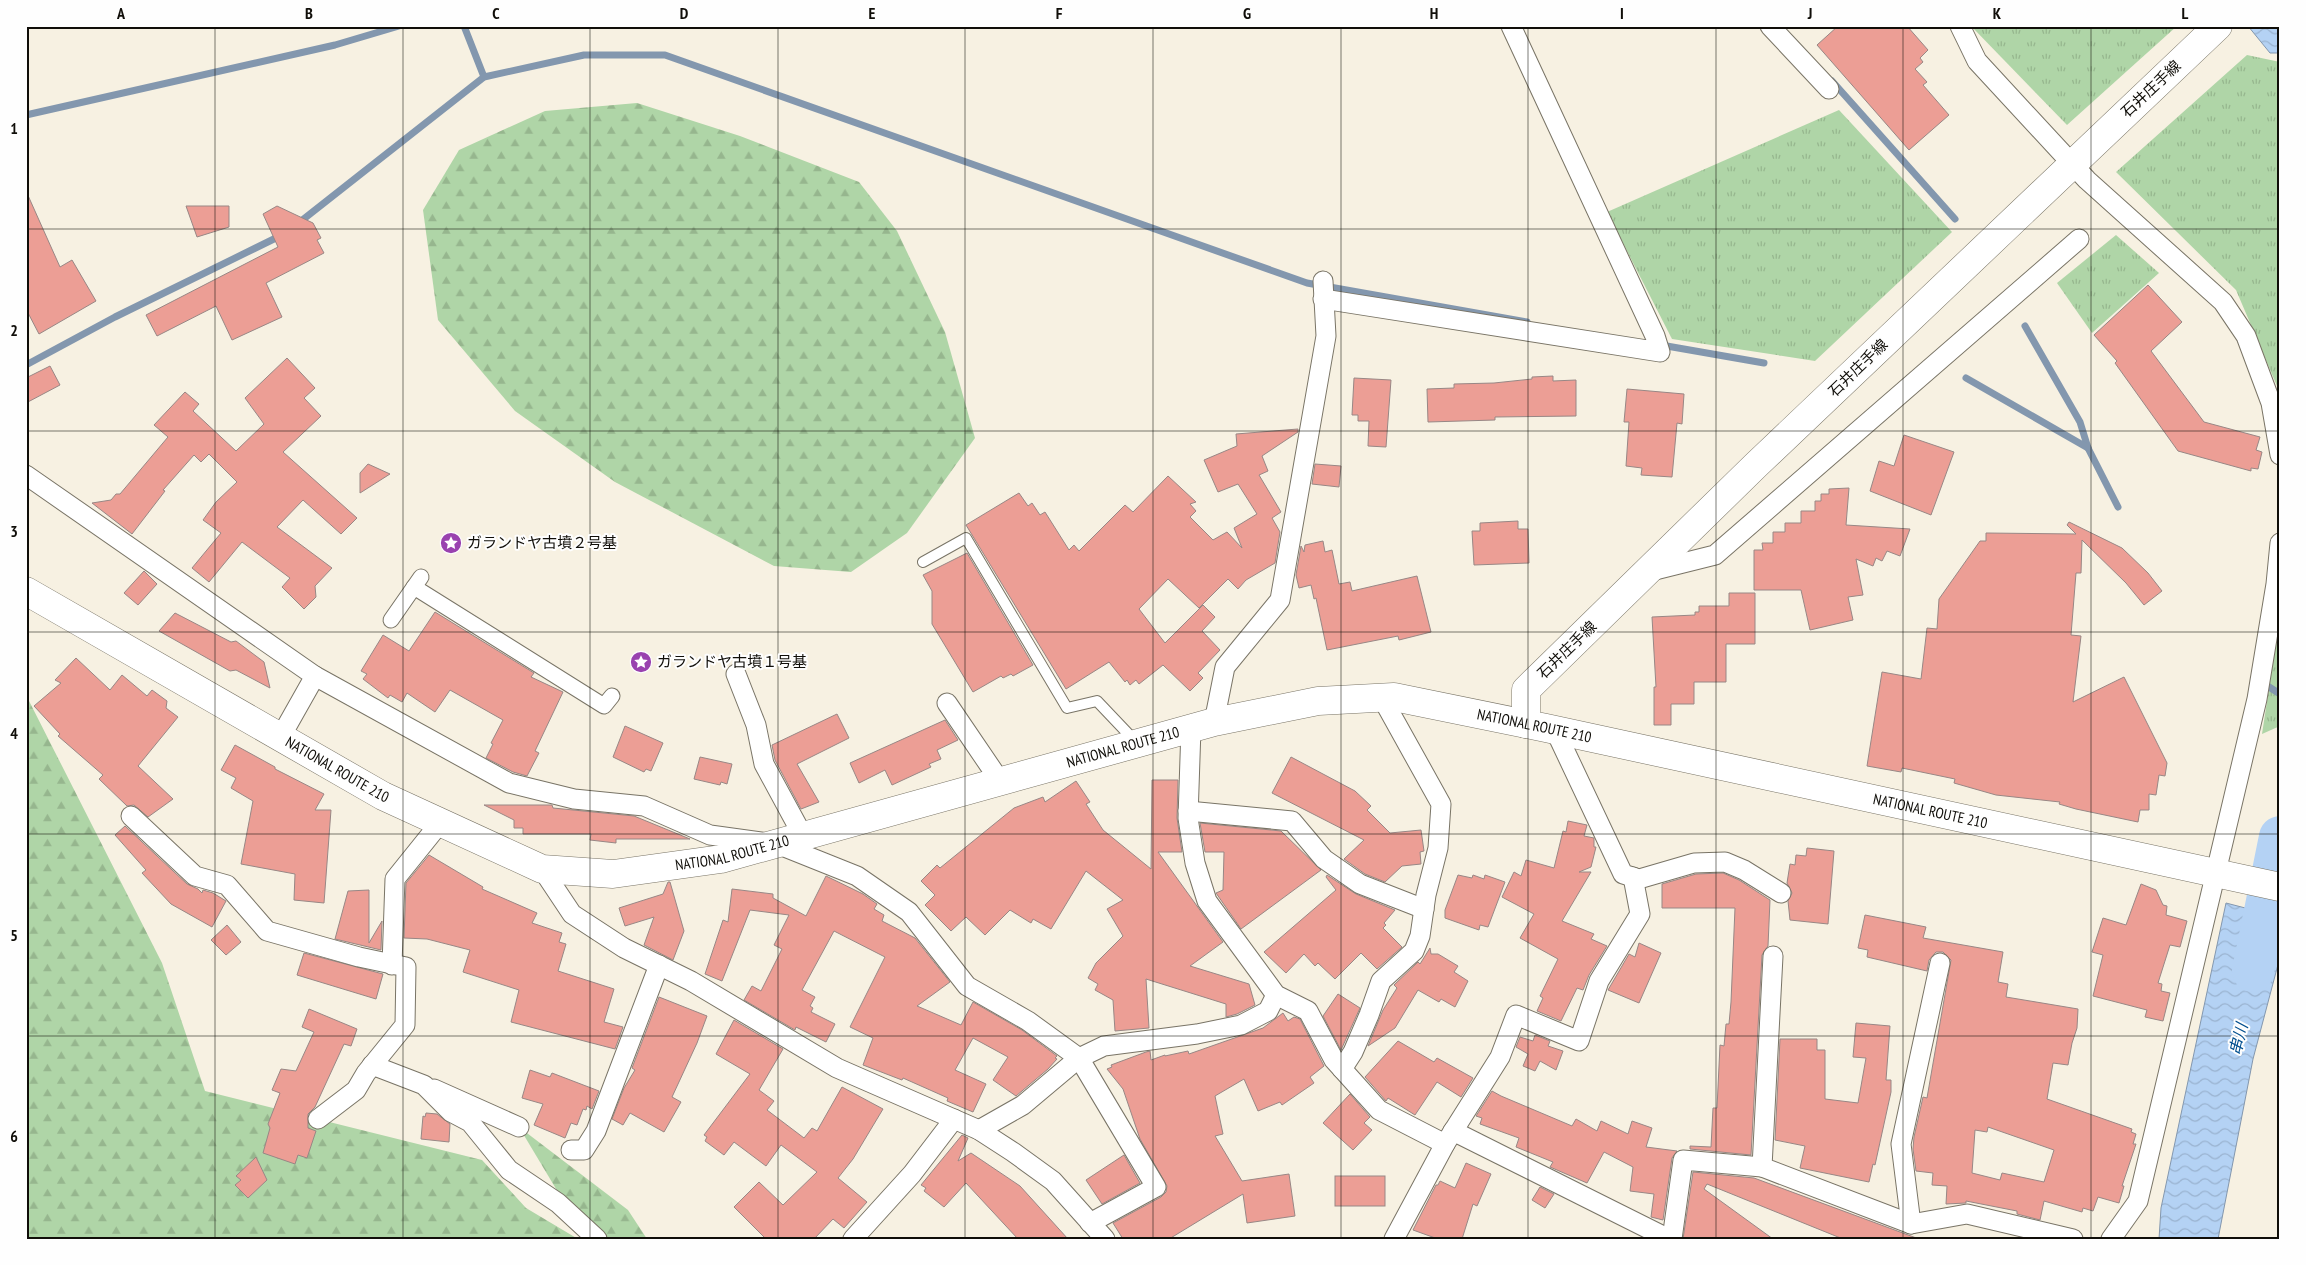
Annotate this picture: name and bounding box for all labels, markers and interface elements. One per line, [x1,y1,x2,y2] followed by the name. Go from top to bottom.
[116,3,126,23] text: A
[305,3,313,23] text: B
[492,3,500,23] text: C
[680,3,689,23] text: D
[869,3,876,23] text: E
[1056,3,1063,23] text: F
[1243,3,1251,23] text: G
[1430,3,1438,23] text: H
[1620,3,1624,23] text: I
[1807,3,1812,23] text: J
[1993,3,2002,23] text: K
[2182,3,2189,23] text: L
[2117,56,2185,121] street label: 石井庄手線
[10,118,18,138] text: 1
[10,320,18,340] text: 2
[1824,335,1891,401] street label: 石井庄手線
[10,521,18,541] text: 3
[439,531,463,555] place icon: ガランドヤ古墳２号基
[467,533,617,552] place label: ガランドヤ古墳２号基
[1533,617,1600,683] street label: 石井庄手線
[629,650,653,674] place icon: ガランドヤ古墳１号基
[657,652,807,671] place label: ガランドヤ古墳１号基
[1476,704,1594,747] street label: NATIONAL ROUTE 210
[1064,722,1182,772] street label: NATIONAL ROUTE 210
[10,723,18,743] text: 4
[282,732,392,807] street label: NATIONAL ROUTE 210
[1871,789,1989,832] street label: NATIONAL ROUTE 210
[674,830,791,874] street label: NATIONAL ROUTE 210
[10,925,18,945] text: 5
[2224,1019,2252,1057] water label: 串川
[10,1126,18,1146] text: 6

